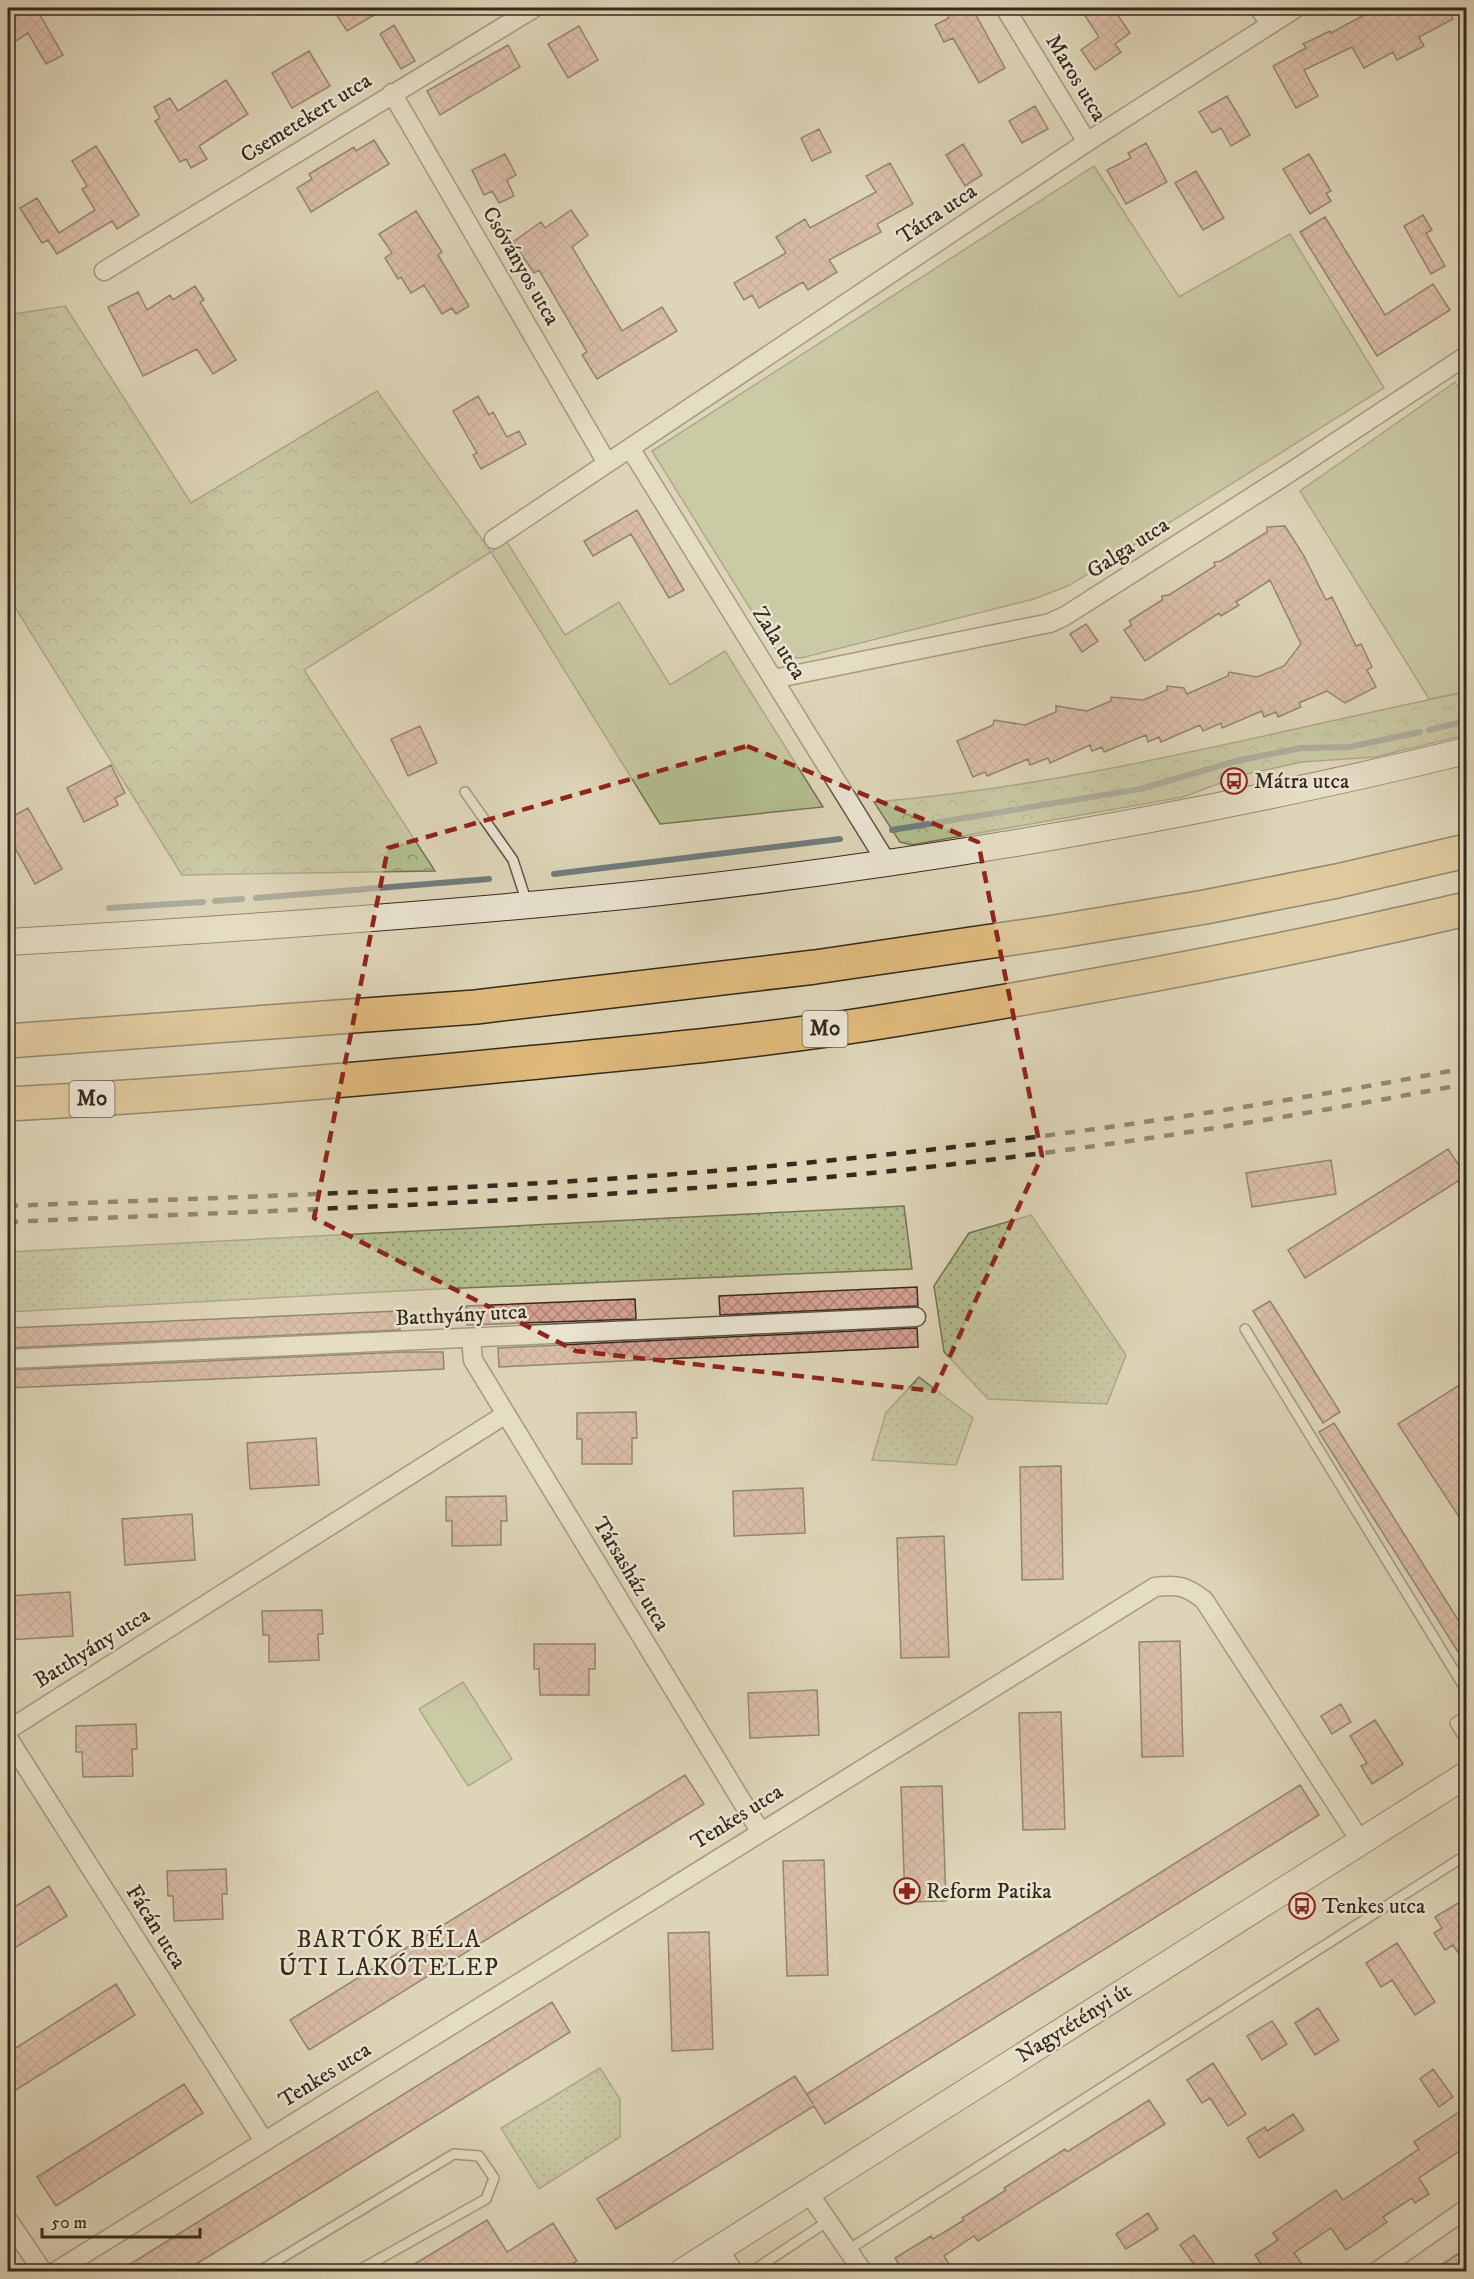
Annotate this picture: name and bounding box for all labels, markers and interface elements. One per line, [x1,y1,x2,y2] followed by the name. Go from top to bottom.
[1039,30,1113,127] street label: Maros utca
[236,67,377,169] street label: Csemetekert utca
[892,177,982,250] street label: Tátra utca
[476,202,566,331] street label: Csóványos utca
[1082,511,1175,585] street label: Galga utca
[746,602,812,685] street label: Zala utca
[1219,766,1249,796] bus stop icon: Mátra utca
[1254,768,1350,795] place label: Mátra utca
[802,1011,848,1047] road number: M0
[70,1081,115,1117] road number: M0
[395,1298,528,1332] street label: Batthyány utca
[586,1512,676,1636] street label: Társasház utca
[29,1601,155,1694] street label: Batthyány utca
[686,1778,789,1856] street label: Tenkes utca
[892,1876,922,1906] pharmacy icon: Reform Patika
[926,1878,1052,1905] place label: Reform Patika
[120,1880,193,1974] street label: Fácán utca
[1287,1891,1317,1921] bus stop icon: Tenkes utca
[1322,1893,1426,1920] place label: Tenkes utca
[279,1924,499,1983] district label: BARTÓK BÉLA ÚTI LAKÓTELEP
[1012,1977,1136,2069] street label: Nagytétényi út
[274,2036,377,2114] street label: Tenkes utca
[42,2201,200,2239] scale bar
[51,2212,87,2234] text: 50 m

